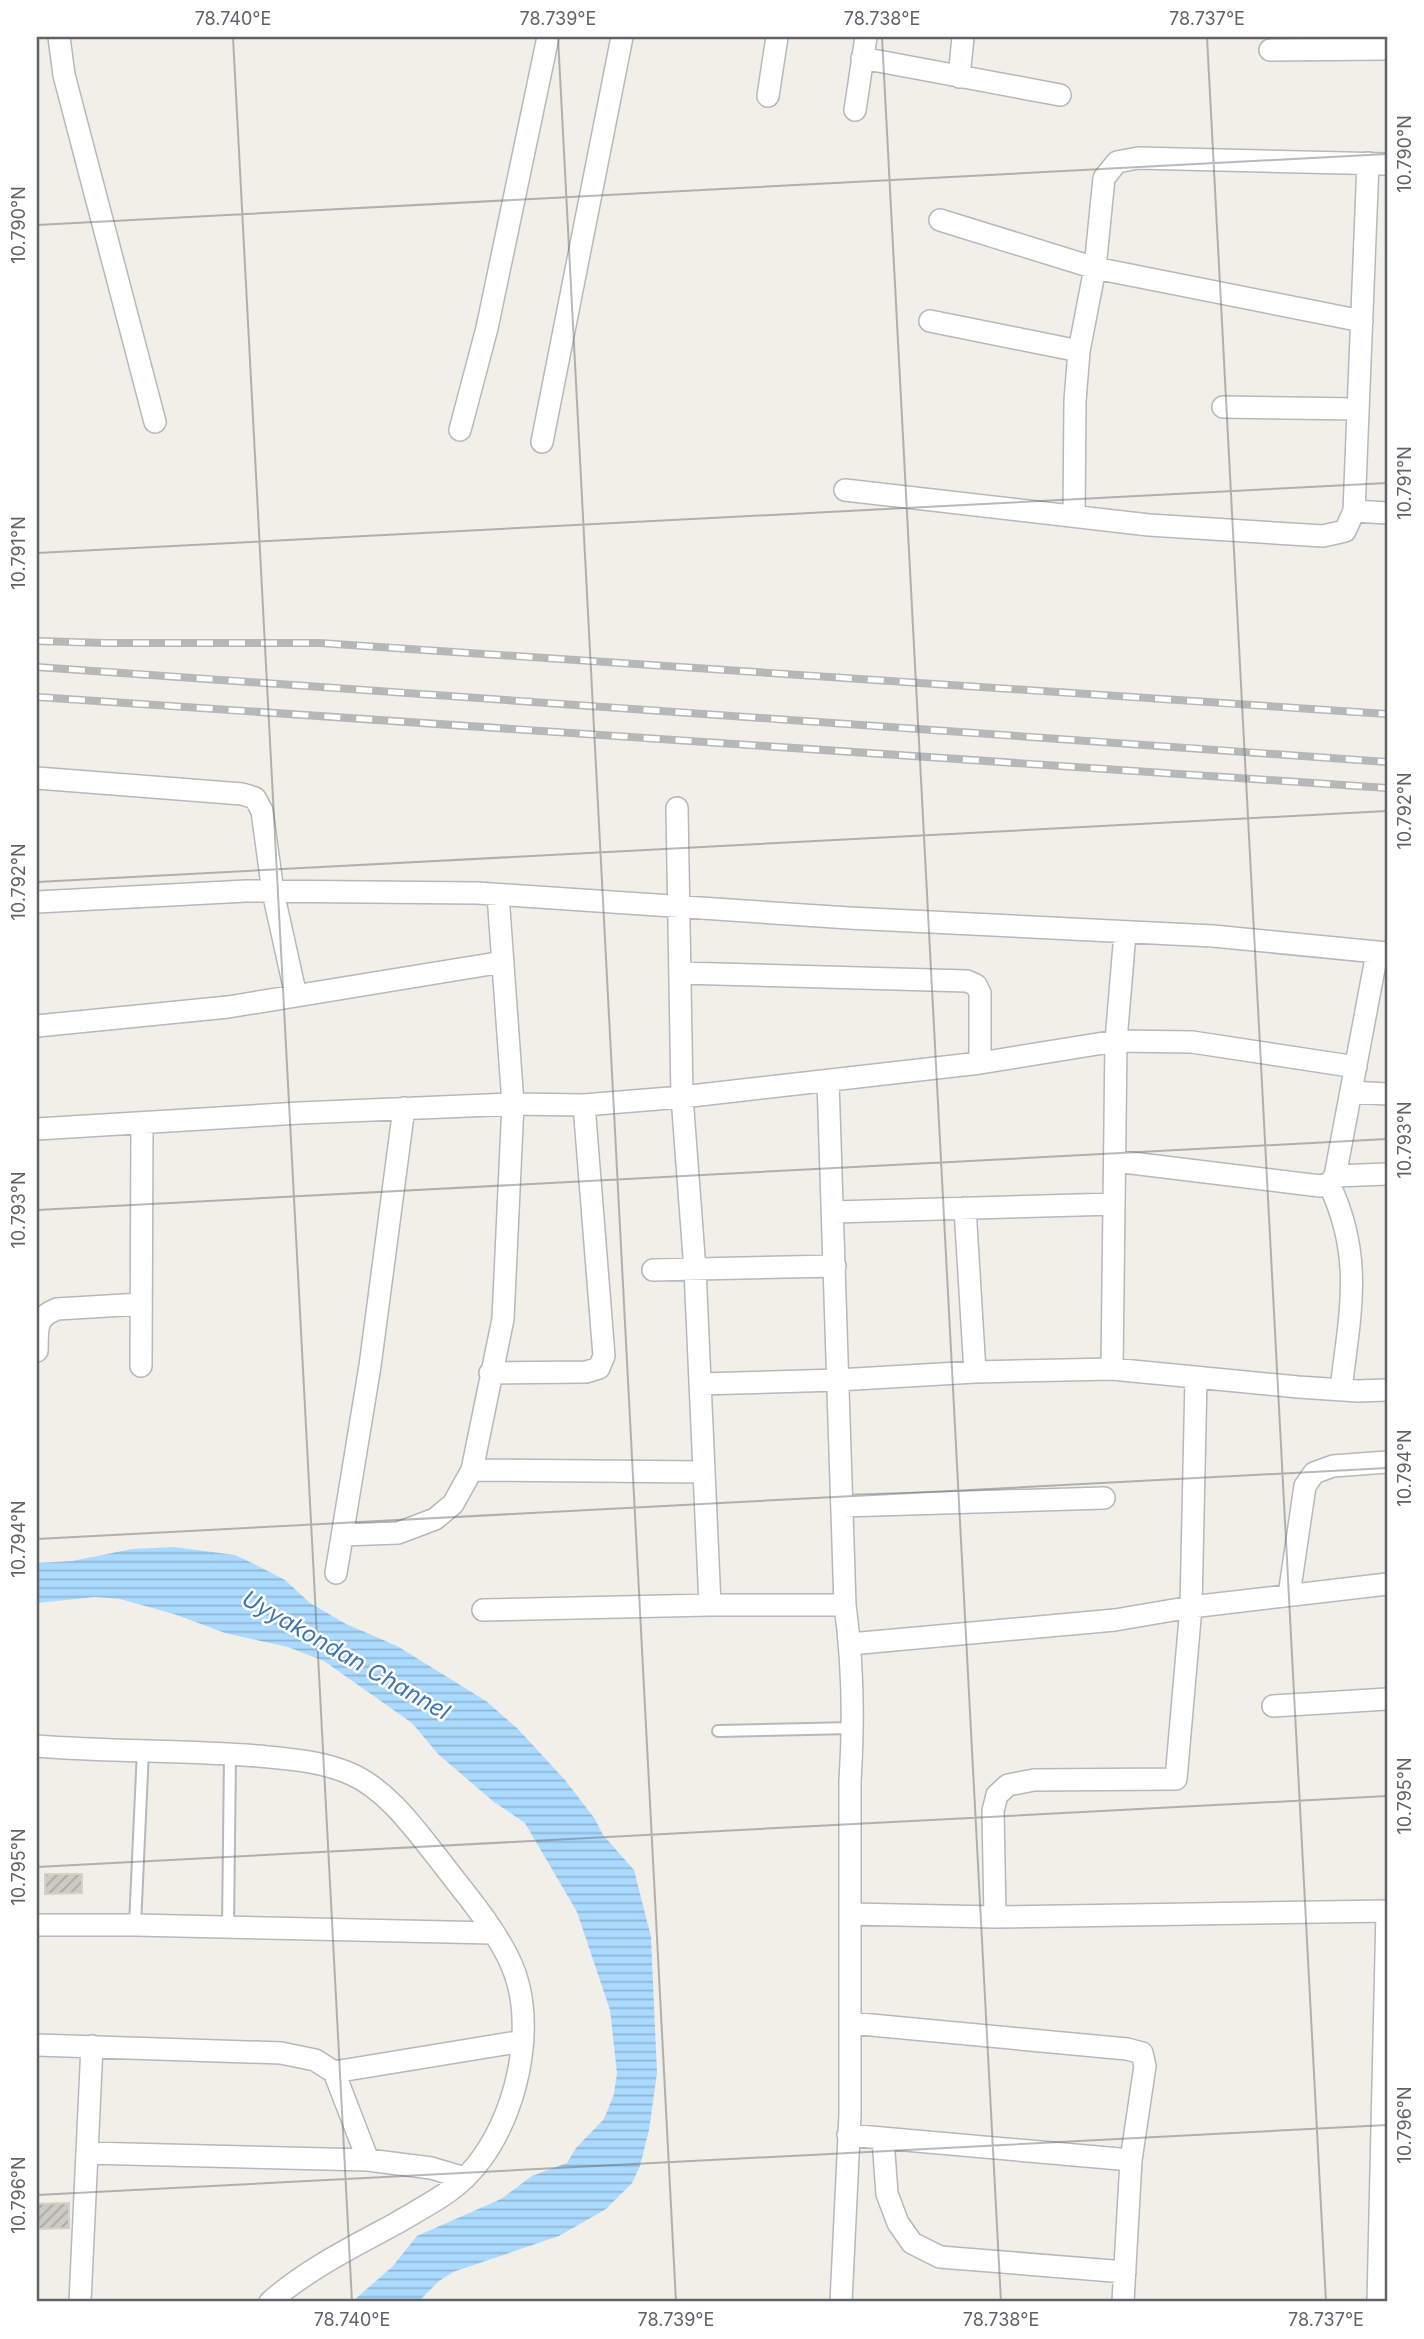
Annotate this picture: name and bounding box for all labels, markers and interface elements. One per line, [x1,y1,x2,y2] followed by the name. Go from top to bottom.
[195,8,271,29] text: 78.740°E
[520,8,596,29] text: 78.739°E
[844,8,920,29] text: 78.738°E
[1169,8,1245,29] text: 78.737°E
[1394,115,1415,193] text: 10.790°N
[8,186,29,264] text: 10.790°N
[1394,446,1415,520] text: 10.791°N
[8,516,29,590] text: 10.791°N
[1394,772,1415,850] text: 10.792°N
[8,843,29,921] text: 10.792°N
[1394,1102,1415,1178] text: 10.793°N
[8,1172,29,1248] text: 10.793°N
[1394,1429,1415,1507] text: 10.794°N
[8,1500,29,1578] text: 10.794°N
[237,1584,455,1726] water label: Uyyakondan Channel
[1394,1757,1415,1835] text: 10.795°N
[8,1828,29,1906] text: 10.795°N
[1394,2086,1415,2164] text: 10.796°N
[8,2156,29,2234] text: 10.796°N
[314,2309,390,2330] text: 78.740°E
[638,2309,714,2330] text: 78.739°E
[963,2309,1039,2330] text: 78.738°E
[1288,2309,1364,2330] text: 78.737°E

